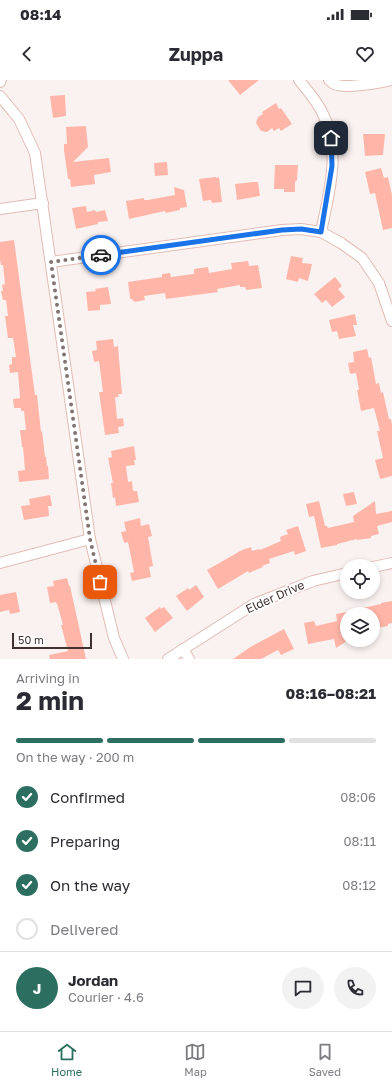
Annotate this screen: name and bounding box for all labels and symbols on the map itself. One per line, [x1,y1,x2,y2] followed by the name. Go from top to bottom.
[314,121,348,155] pin
[81,235,121,275] courier
[83,565,117,599] pin
[243,577,307,616] street label: Elder Drive
[12,631,92,650] scale bar

